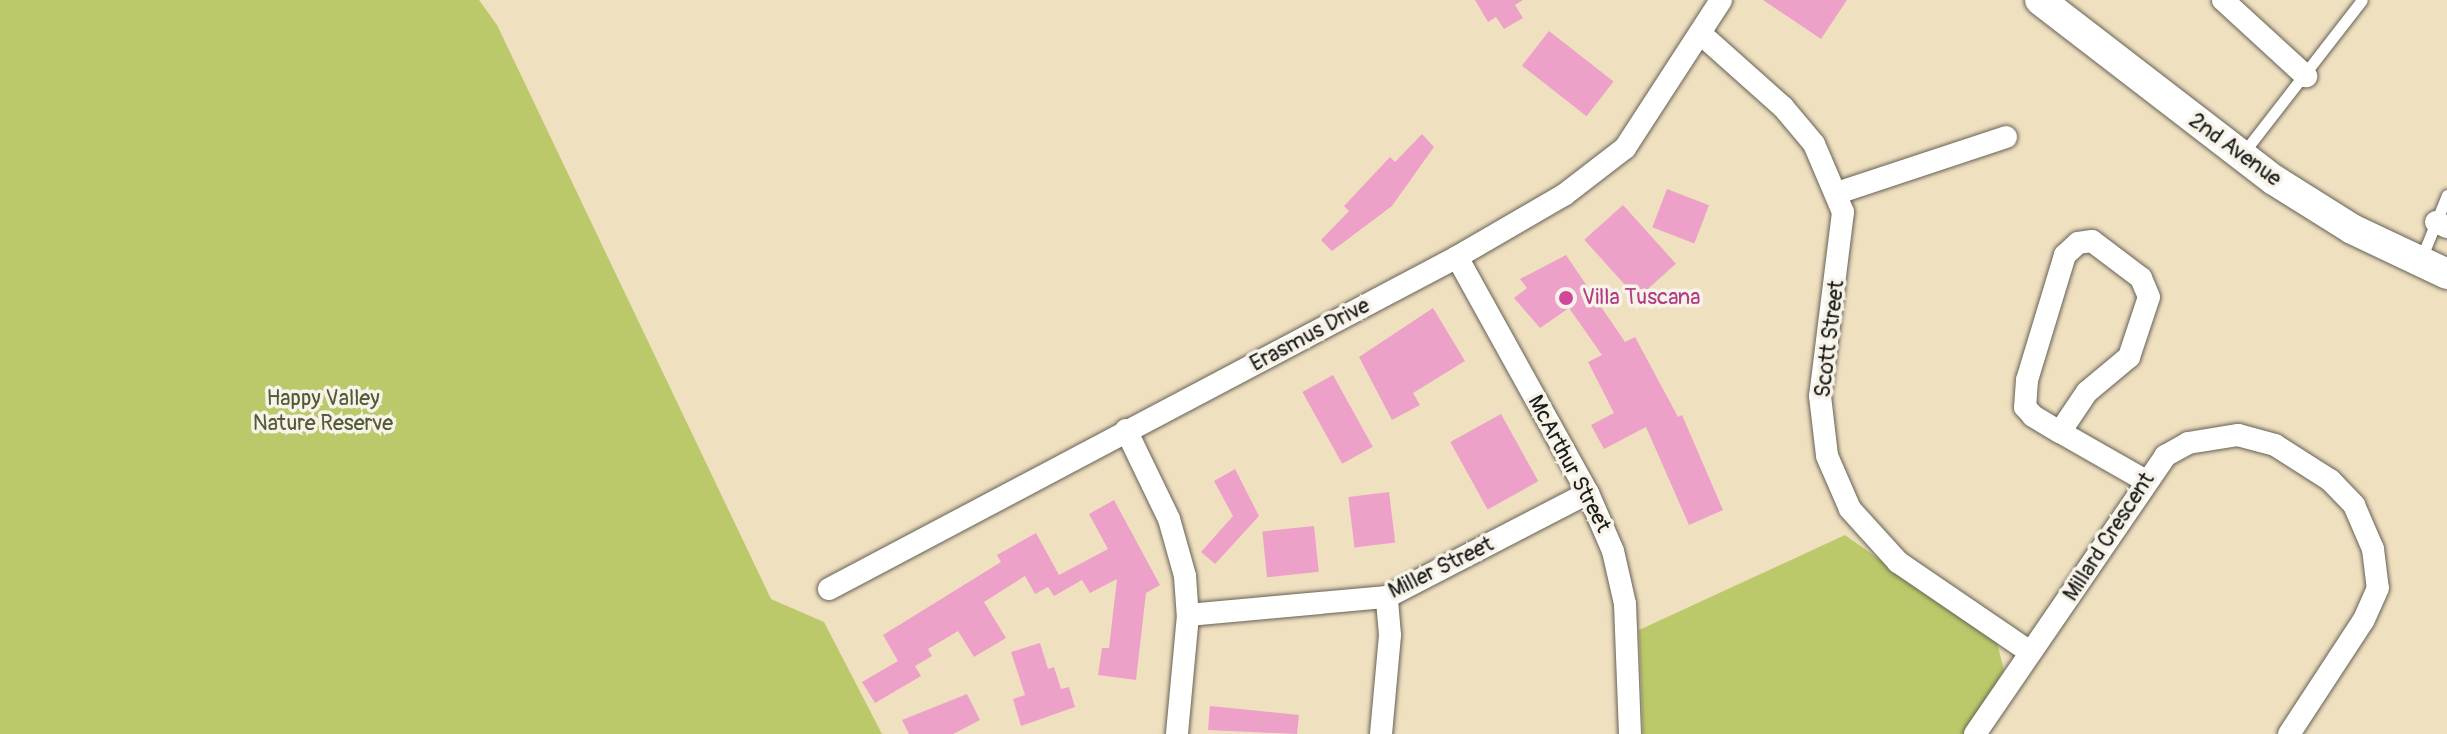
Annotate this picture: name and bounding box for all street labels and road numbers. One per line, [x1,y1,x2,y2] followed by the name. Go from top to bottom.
[2184,108,2286,192] street label: 2nd Avenue
[1810,279,1850,399] street label: Scott Street
[1246,292,1374,378] street label: Erasmus Drive
[1522,391,1616,537] street label: McArthur Street
[2058,468,2160,606] street label: Millard Crescent
[1384,531,1498,605] street label: Miller Street

